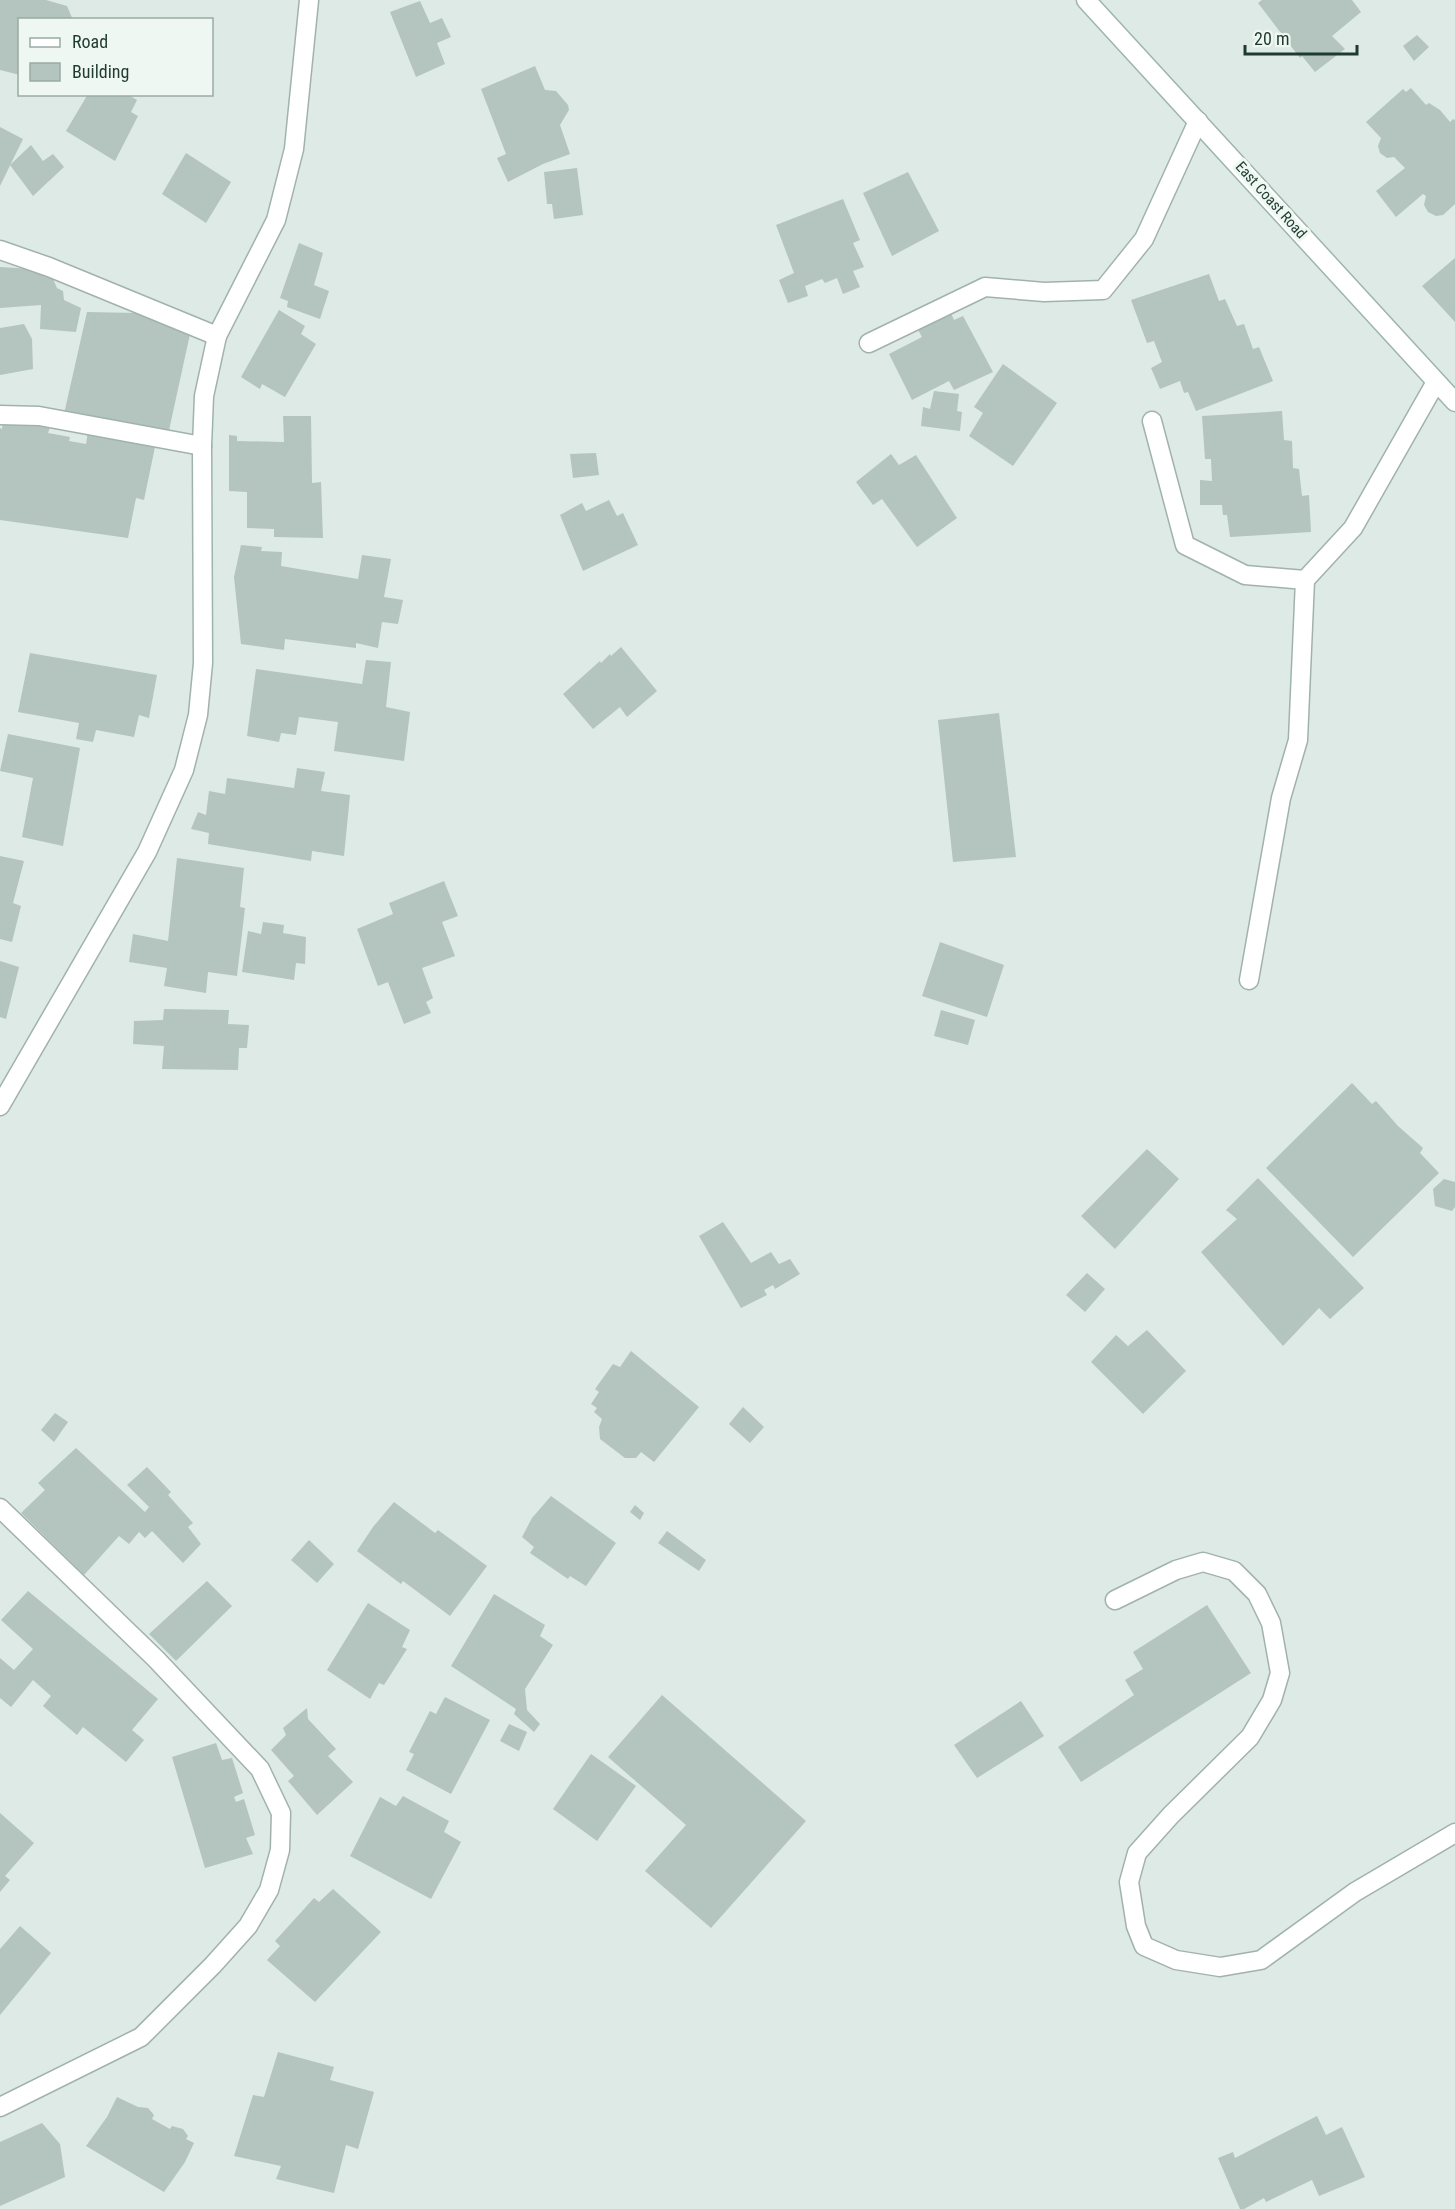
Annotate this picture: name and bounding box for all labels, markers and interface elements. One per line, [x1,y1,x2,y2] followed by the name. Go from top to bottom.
[18,18,213,96] legend
[1245,18,1358,56] scale bar
[1254,28,1289,49] text: 20 m
[72,31,108,52] text: Road
[72,61,129,82] text: Building
[1232,158,1310,242] street label: East Coast Road

